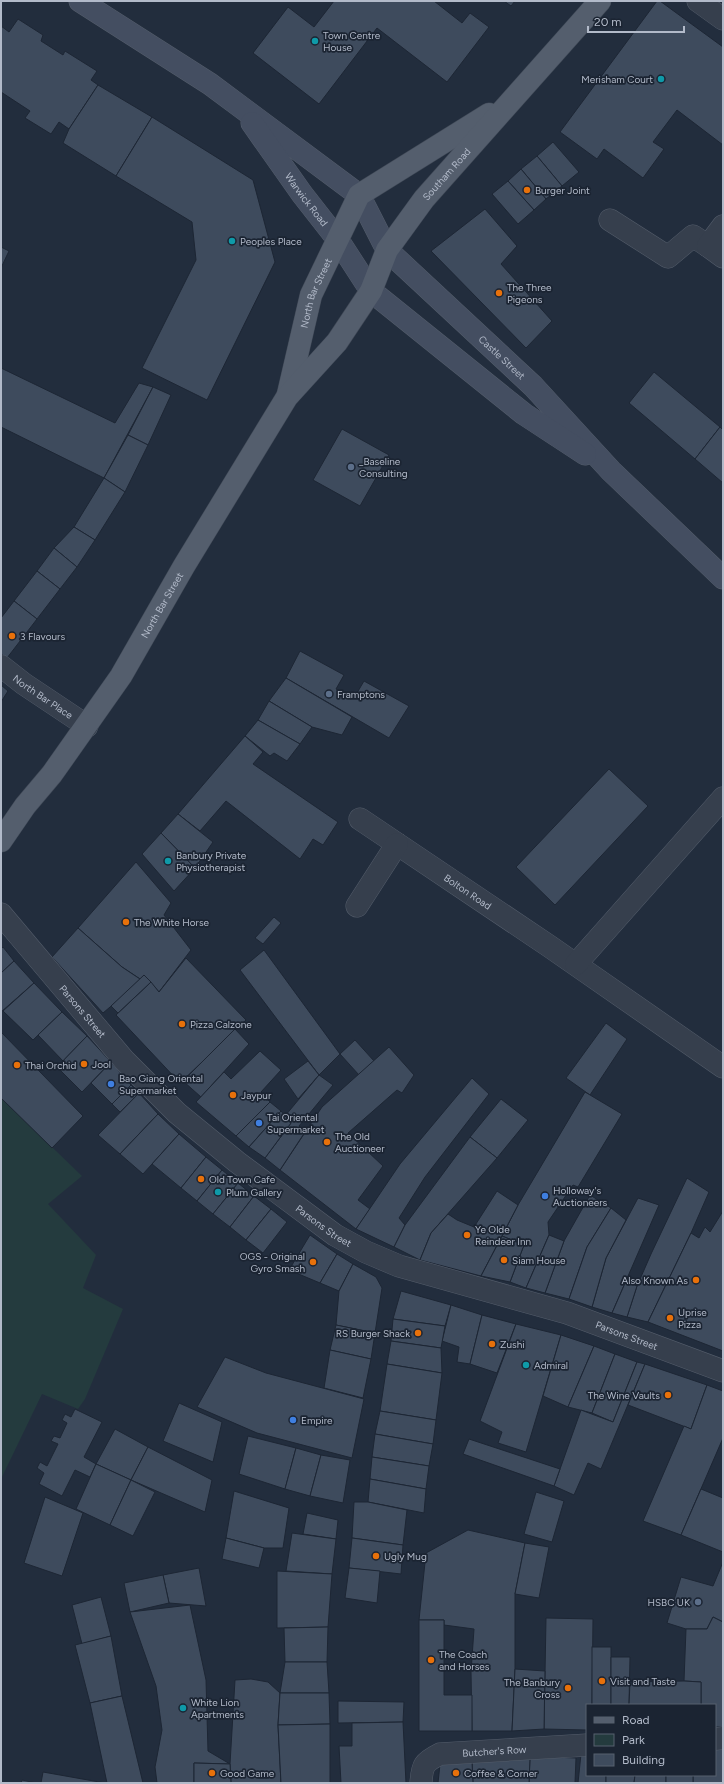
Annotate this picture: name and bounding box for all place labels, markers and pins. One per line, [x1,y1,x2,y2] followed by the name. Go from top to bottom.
[323,29,381,54] place label: Town Centre House
[310,36,320,46] marker: Town Centre House
[581,73,653,86] place label: Merisham Court
[656,74,666,84] marker: Merisham Court
[535,184,590,197] place label: Burger Joint
[522,185,532,195] marker: Burger Joint
[240,235,302,248] place label: Peoples Place
[227,236,237,246] marker: Peoples Place
[507,281,552,306] place label: The Three Pigeons
[494,288,504,298] marker: The Three Pigeons
[359,455,408,480] place label: _Baseline Consulting
[346,462,356,472] marker: _Baseline Consulting
[20,630,65,643] place label: 3 Flavours
[7,631,17,641] marker: 3 Flavours
[337,688,385,701] place label: Framptons
[324,689,334,699] marker: Framptons
[176,849,247,874] place label: Banbury Private Physiotherapist
[163,856,173,866] marker: Banbury Private Physiotherapist
[134,916,210,929] place label: The White Horse
[121,917,131,927] marker: The White Horse
[190,1018,252,1031] place label: Pizza Calzone
[177,1019,187,1029] marker: Pizza Calzone
[92,1058,111,1071] place label: Jool
[25,1059,76,1072] place label: Thai Orchid
[79,1059,89,1069] marker: Jool
[12,1060,22,1070] marker: Thai Orchid
[119,1072,203,1097] place label: Bao Giang Oriental Supermarket
[106,1079,116,1089] marker: Bao Giang Oriental Supermarket
[241,1089,272,1102] place label: Jaypur
[228,1090,238,1100] marker: Jaypur
[267,1111,325,1136] place label: Tai Oriental Supermarket
[254,1118,264,1128] marker: Tai Oriental Supermarket
[335,1130,385,1155] place label: The Old Auctioneer
[322,1137,332,1147] marker: The Old Auctioneer
[209,1173,276,1186] place label: Old Town Cafe
[196,1174,206,1184] marker: Old Town Cafe
[553,1184,608,1209] place label: Holloway's Auctioneers
[226,1186,282,1199] place label: Plum Gallery
[213,1187,223,1197] marker: Plum Gallery
[540,1191,550,1201] marker: Holloway's Auctioneers
[475,1223,532,1248] place label: Ye Olde Reindeer Inn
[462,1230,472,1240] marker: Ye Olde Reindeer Inn
[240,1250,305,1275] place label: OGS - Original Gyro Smash
[512,1254,566,1267] place label: Siam House
[499,1255,509,1265] marker: Siam House
[308,1257,318,1267] marker: OGS - Original Gyro Smash
[621,1274,688,1287] place label: Also Known As
[691,1275,701,1285] marker: Also Known As
[678,1306,707,1331] place label: Uprise Pizza
[665,1313,675,1323] marker: Uprise Pizza
[336,1327,410,1340] place label: RS Burger Shack
[413,1328,423,1338] marker: RS Burger Shack
[500,1338,525,1351] place label: Zushi
[487,1339,497,1349] marker: Zushi
[534,1359,568,1372] place label: Admiral
[521,1360,531,1370] marker: Admiral
[588,1389,660,1402] place label: The Wine Vaults
[663,1390,673,1400] marker: The Wine Vaults
[301,1414,333,1427] place label: Empire
[288,1415,298,1425] marker: Empire
[384,1550,427,1563] place label: Ugly Mug
[371,1551,381,1561] marker: Ugly Mug
[647,1596,691,1609] place label: HSBC UK
[693,1597,703,1607] marker: HSBC UK
[439,1648,490,1673] place label: The Coach and Horses
[426,1655,436,1665] marker: The Coach and Horses
[610,1675,676,1688] place label: Visit and Taste
[504,1676,561,1701] place label: The Banbury Cross
[597,1676,607,1686] marker: Visit and Taste
[563,1683,573,1693] marker: The Banbury Cross
[191,1696,244,1721] place label: White Lion Apartments
[178,1703,188,1713] marker: White Lion Apartments
[220,1767,275,1780] place label: Good Game
[464,1767,538,1780] place label: Coffee & Corner
[207,1768,217,1778] marker: Good Game
[451,1768,461,1778] marker: Coffee & Corner

